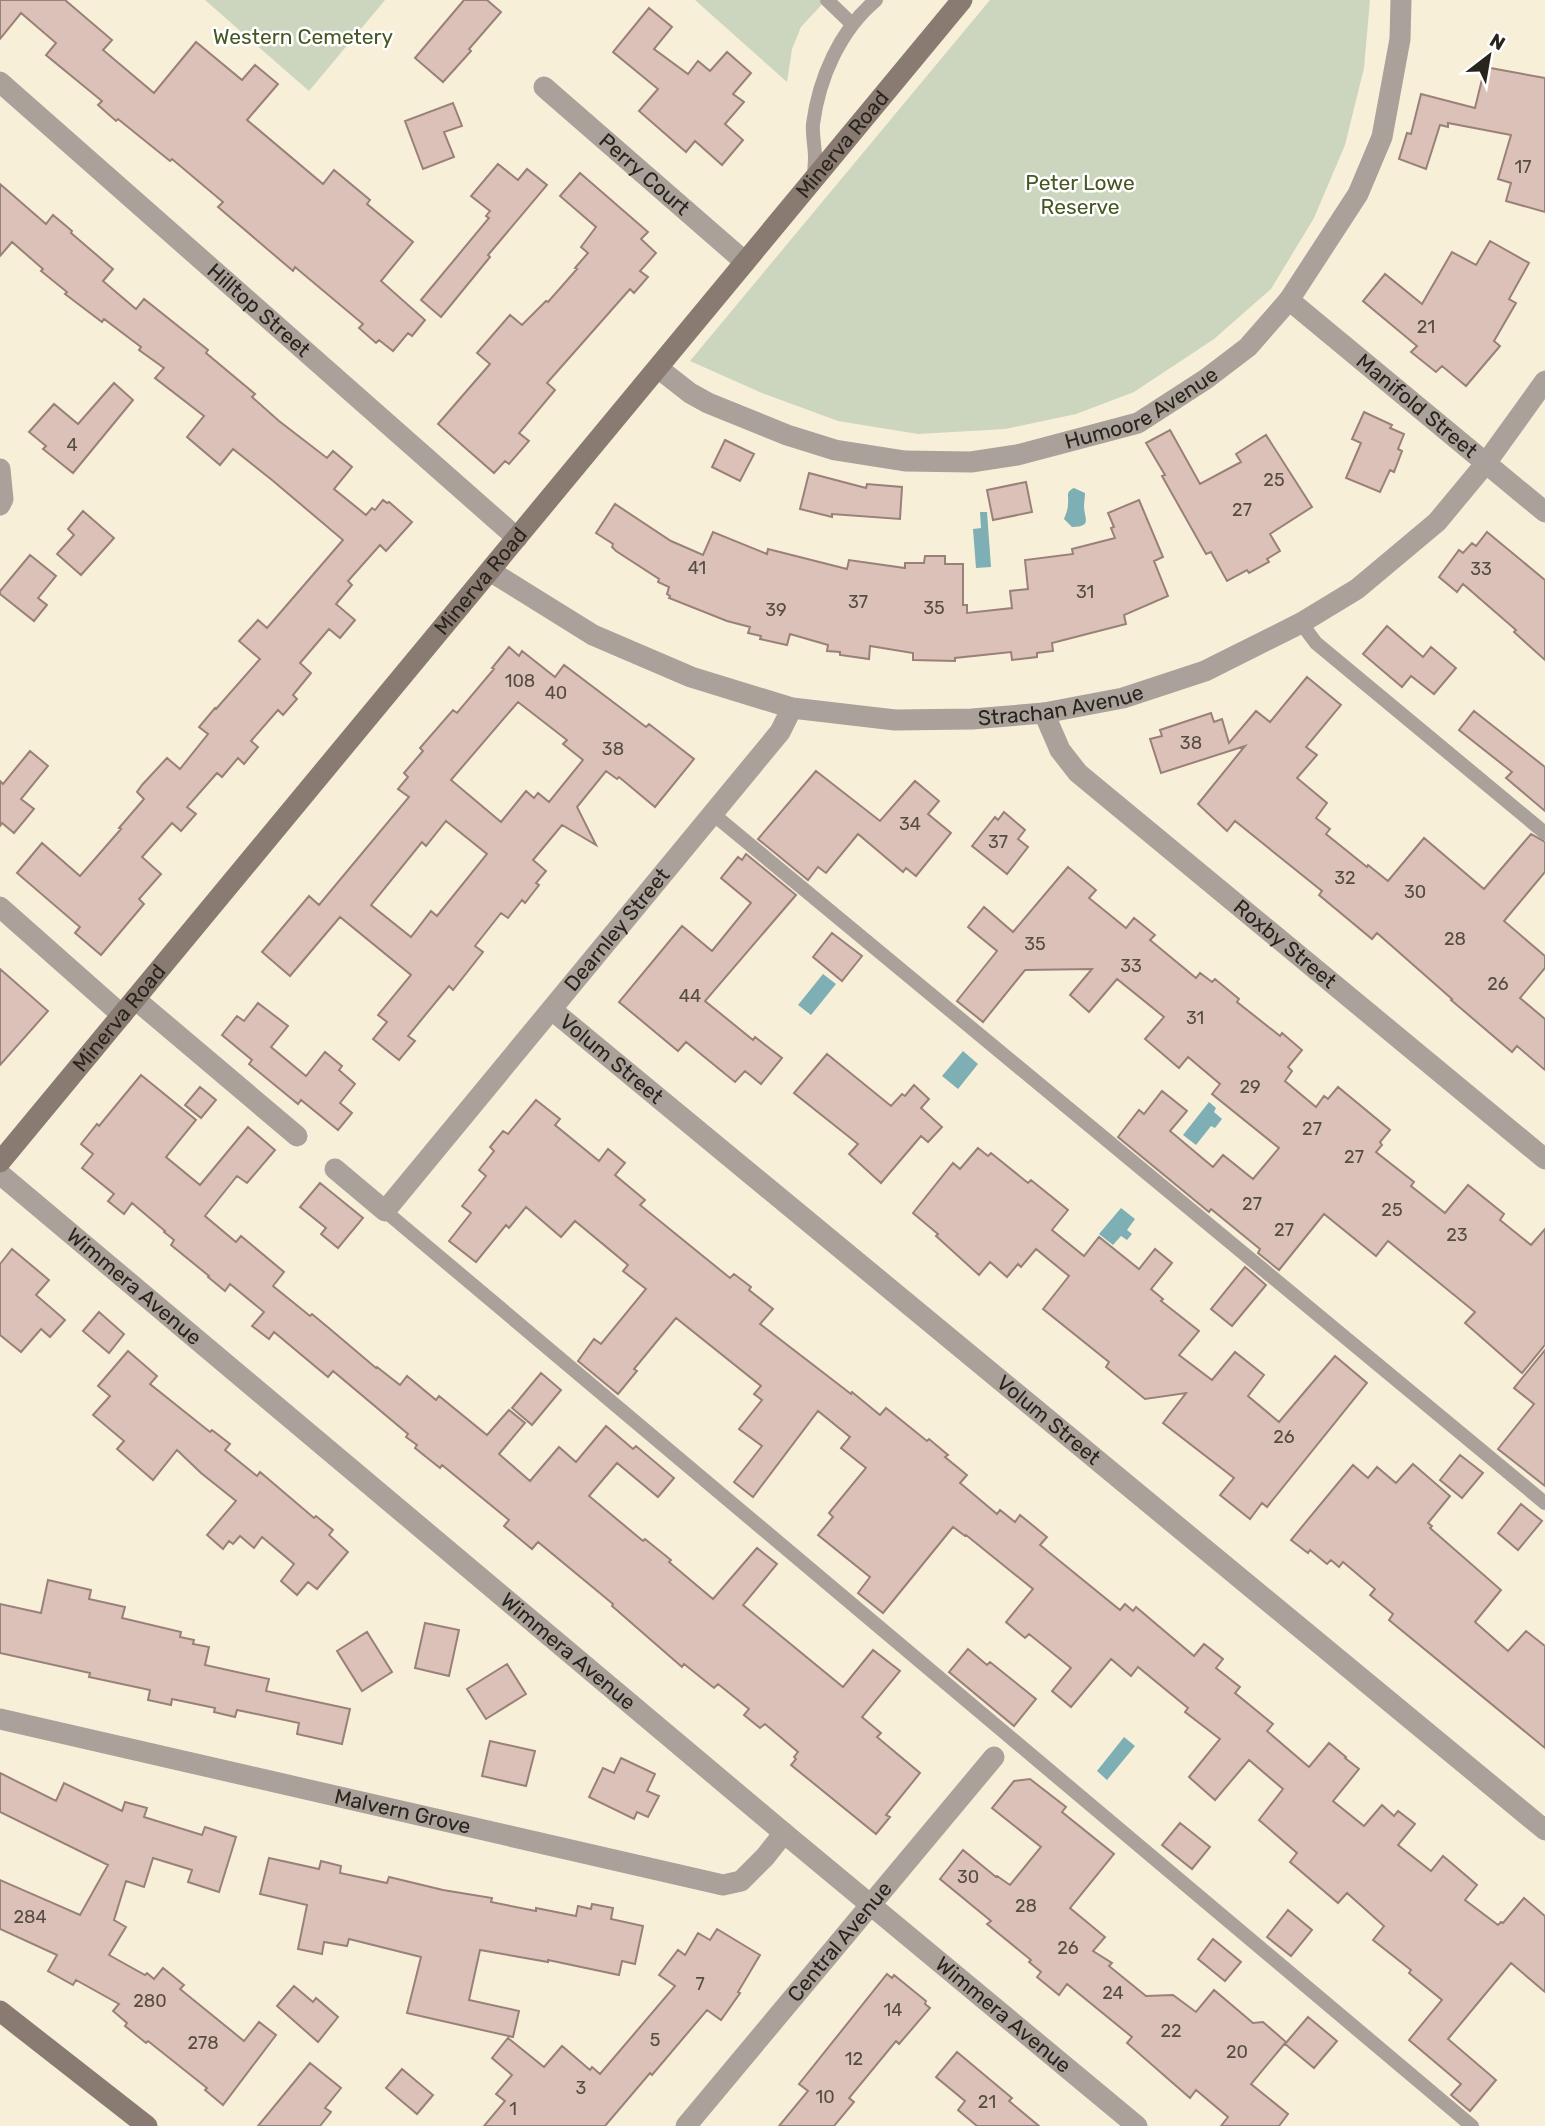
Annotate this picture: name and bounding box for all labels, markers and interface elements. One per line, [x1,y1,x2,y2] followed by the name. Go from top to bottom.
[1454,21,1524,91] north arrow
[213,24,394,49] park label: Western Cemetery
[1486,28,1509,55] text: N
[790,85,894,203] street label: Minerva Road
[594,128,695,220] street label: Perry Court
[1515,156,1531,178] house number: 17
[1025,170,1135,219] park label: Peter Lowe Reserve
[202,258,316,362] street label: Hilltop Street
[1417,316,1435,338] house number: 21
[1352,348,1483,463] street label: Manifold Street
[1062,361,1223,454] street label: Humoore Avenue
[66,434,78,456] house number: 4
[1263,469,1285,491] house number: 25
[1232,499,1252,521] house number: 27
[429,522,532,640] street label: Minerva Road
[688,557,706,579] house number: 41
[1470,558,1492,580] house number: 33
[1076,581,1094,603] house number: 31
[848,591,868,613] house number: 37
[923,597,945,619] house number: 35
[765,599,787,621] house number: 39
[505,670,535,692] house number: 108
[977,679,1147,730] street label: Strachan Avenue
[545,682,567,704] house number: 40
[1180,732,1202,754] house number: 38
[602,738,624,760] house number: 38
[899,813,921,835] house number: 34
[988,831,1008,853] house number: 37
[559,863,675,996] street label: Dearnley Street
[1334,867,1356,889] house number: 32
[1404,881,1426,903] house number: 30
[1229,894,1342,993] street label: Roxby Street
[1444,928,1466,950] house number: 28
[1024,933,1046,955] house number: 35
[1120,955,1142,977] house number: 33
[67,959,171,1076] street label: Minerva Road
[1487,973,1509,995] house number: 26
[679,985,701,1007] house number: 44
[1186,1007,1204,1029] house number: 31
[555,1009,669,1109] street label: Volum Street
[1239,1076,1261,1098] house number: 29
[1302,1118,1322,1140] house number: 27
[1344,1146,1364,1168] house number: 27
[1242,1193,1262,1215] house number: 27
[1381,1199,1403,1221] house number: 25
[1274,1219,1294,1241] house number: 27
[62,1222,207,1350] street label: Wimmera Avenue
[1446,1224,1468,1246] house number: 23
[992,1370,1106,1470] street label: Volum Street
[1273,1426,1295,1448] house number: 26
[496,1587,641,1715] street label: Wimmera Avenue
[332,1783,473,1839] street label: Malvern Grove
[957,1866,979,1888] house number: 30
[782,1876,897,2007] street label: Central Avenue
[1015,1895,1037,1917] house number: 28
[13,1906,47,1928] house number: 284
[1057,1937,1079,1959] house number: 26
[931,1951,1076,2078] street label: Wimmera Avenue
[695,1973,705,1995] house number: 7
[1102,1982,1124,2004] house number: 24
[133,1990,167,2012] house number: 280
[884,1999,902,2021] house number: 14
[1160,2020,1182,2042] house number: 22
[650,2029,660,2051] house number: 5
[187,2032,219,2054] house number: 278
[1226,2041,1248,2063] house number: 20
[845,2048,863,2070] house number: 12
[576,2077,586,2099] house number: 3
[815,2086,835,2108] house number: 10
[978,2091,996,2113] house number: 21
[509,2098,517,2120] house number: 1

